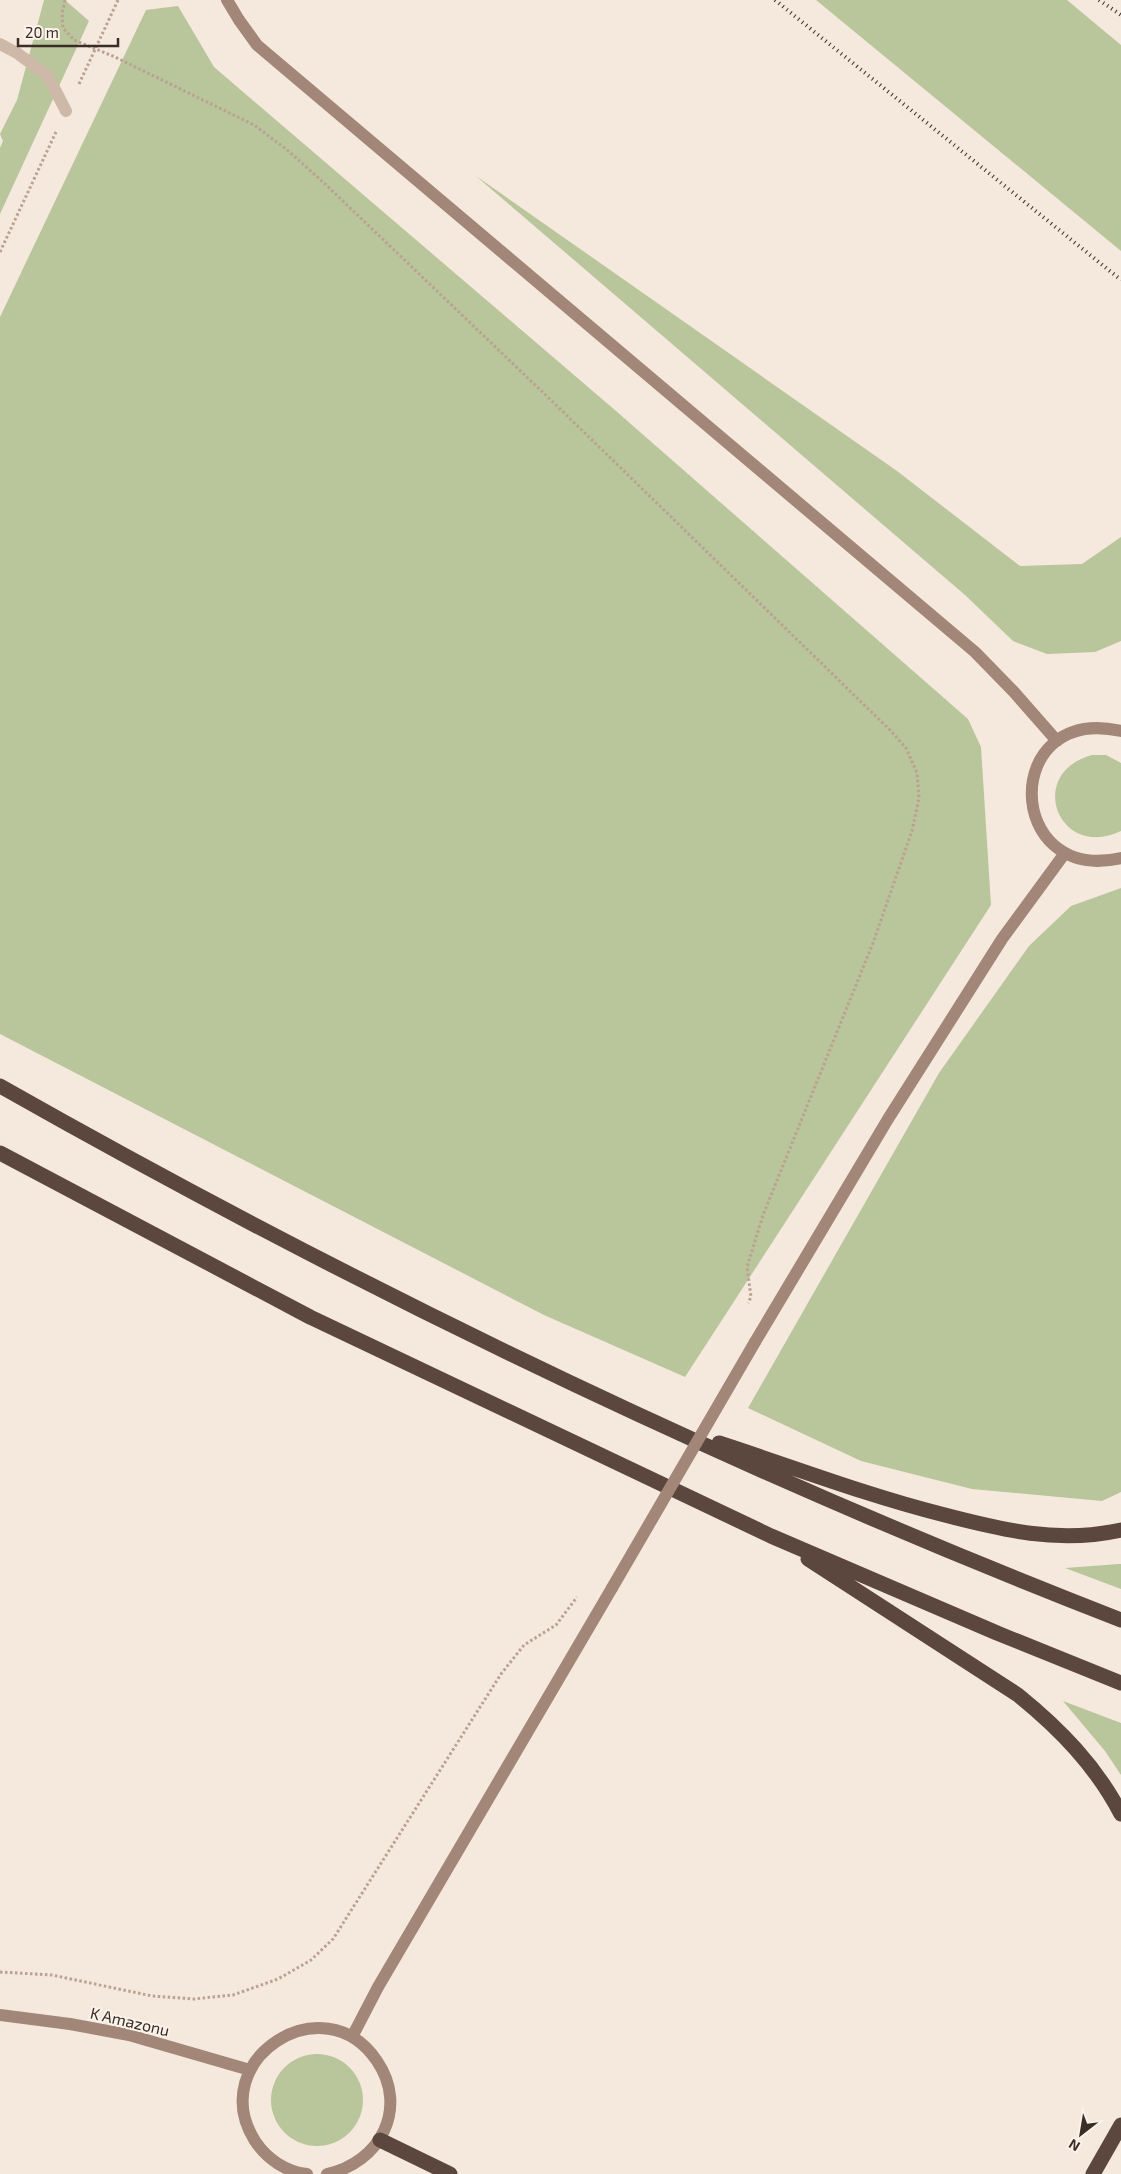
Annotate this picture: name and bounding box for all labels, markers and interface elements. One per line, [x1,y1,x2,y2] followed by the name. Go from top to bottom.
[18,15,118,47] scale bar
[25,23,59,41] text: 20 m
[88,2003,172,2039] street label: K Amazonu
[1056,2109,1106,2159] north arrow
[1065,2136,1083,2155] text: N

